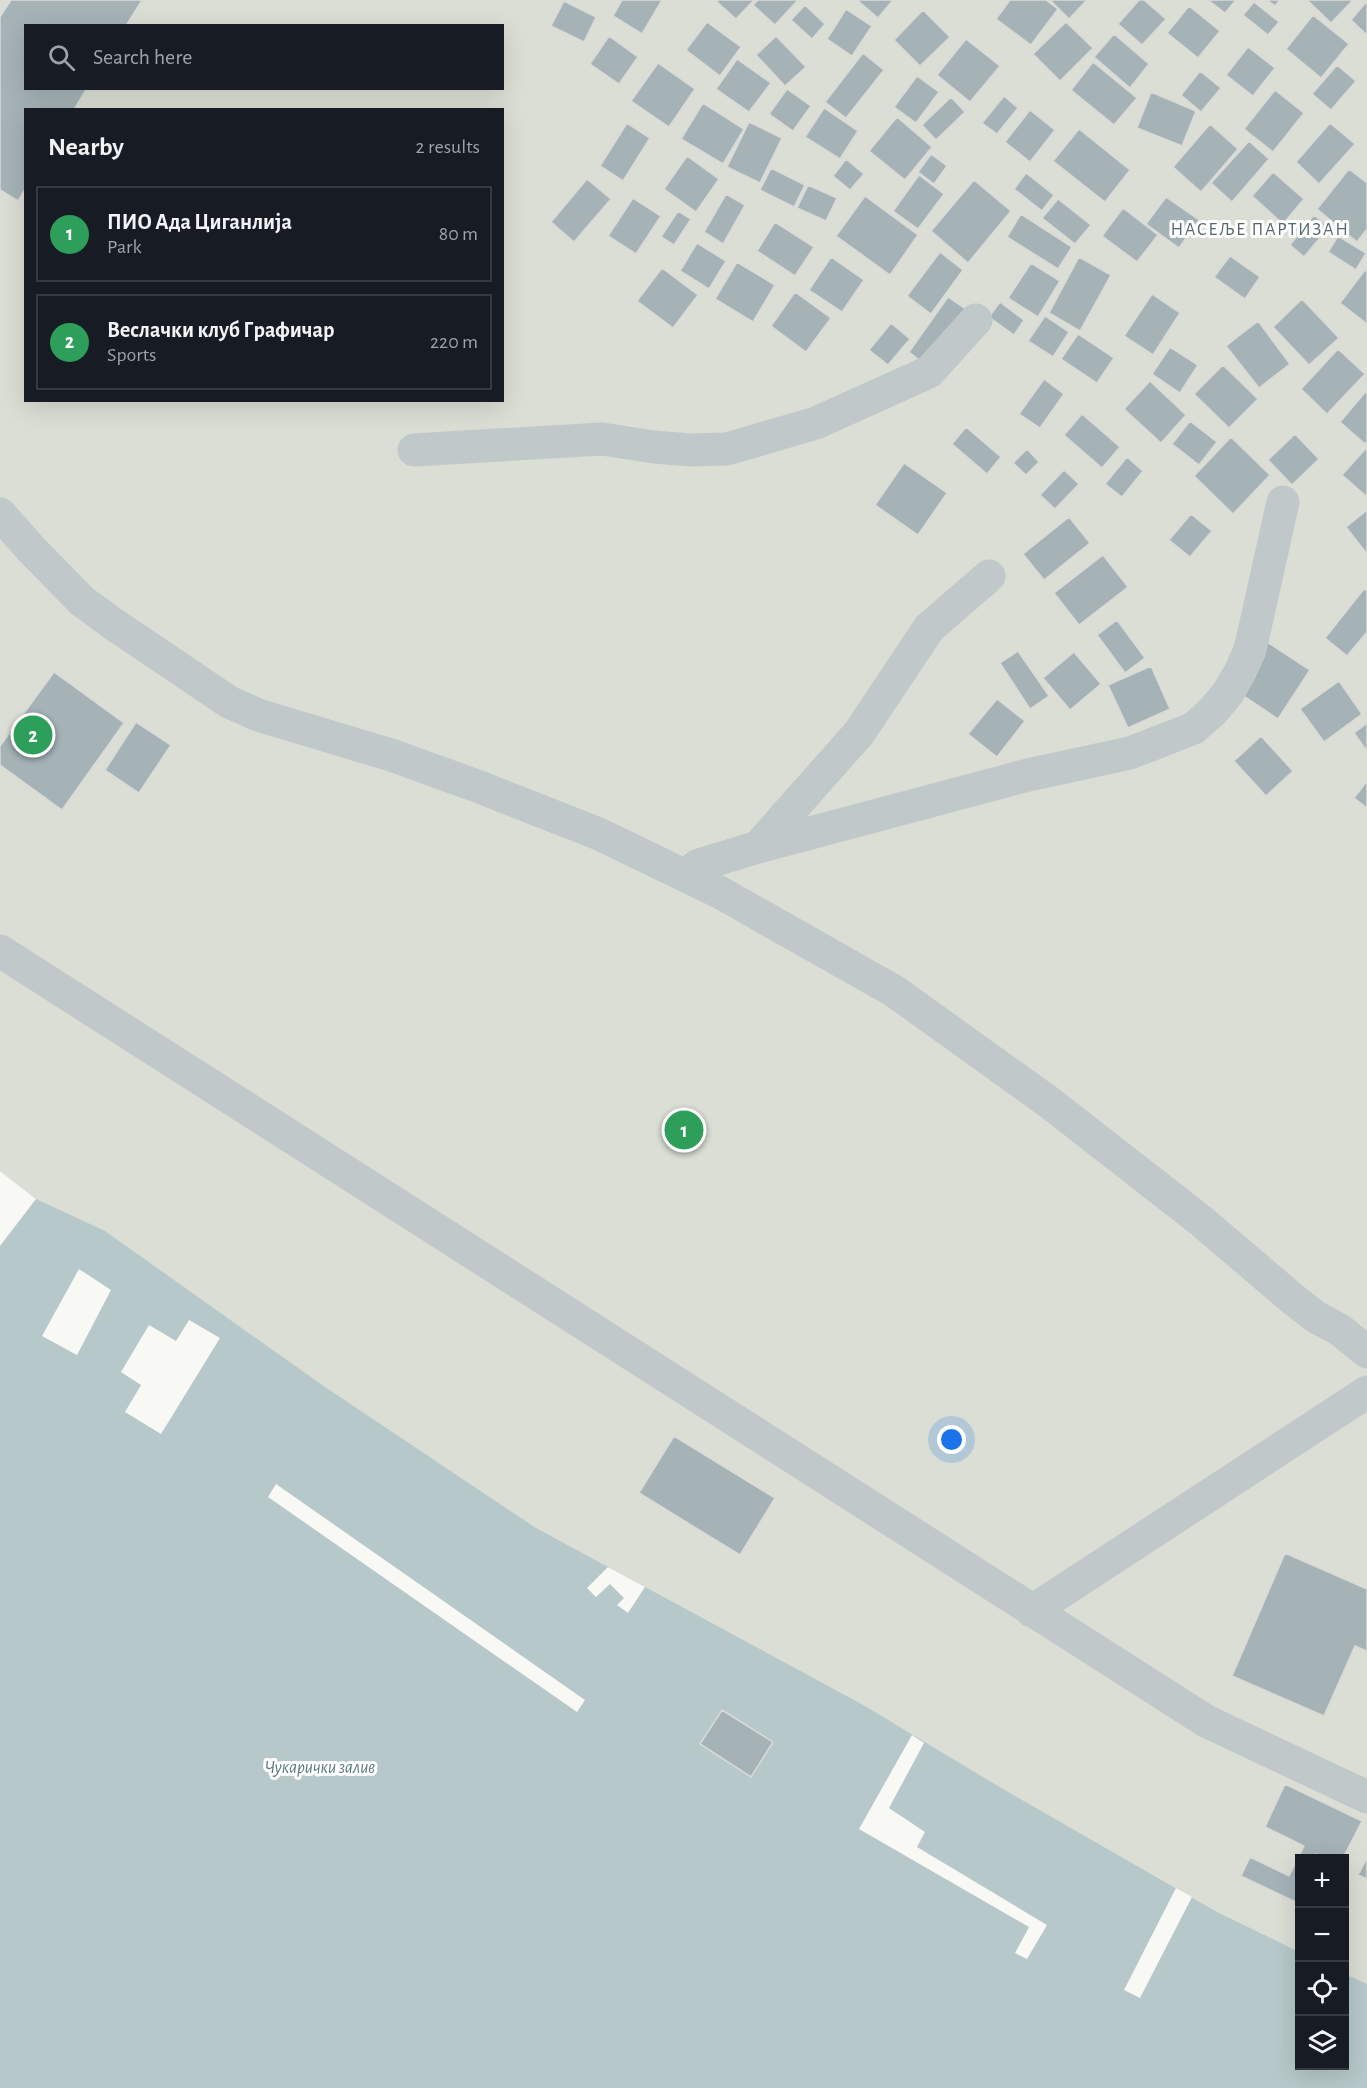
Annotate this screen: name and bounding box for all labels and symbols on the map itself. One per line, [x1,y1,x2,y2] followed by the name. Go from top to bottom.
[1171,221,1349,239] district label: НАСЕЉЕ ПАРТИЗАН
[14,712,52,758] pin: 2
[664,1108,704,1152] pin: 1
[937,1425,966,1454] your location
[265,1759,375,1777] water label: Чукарички залив

